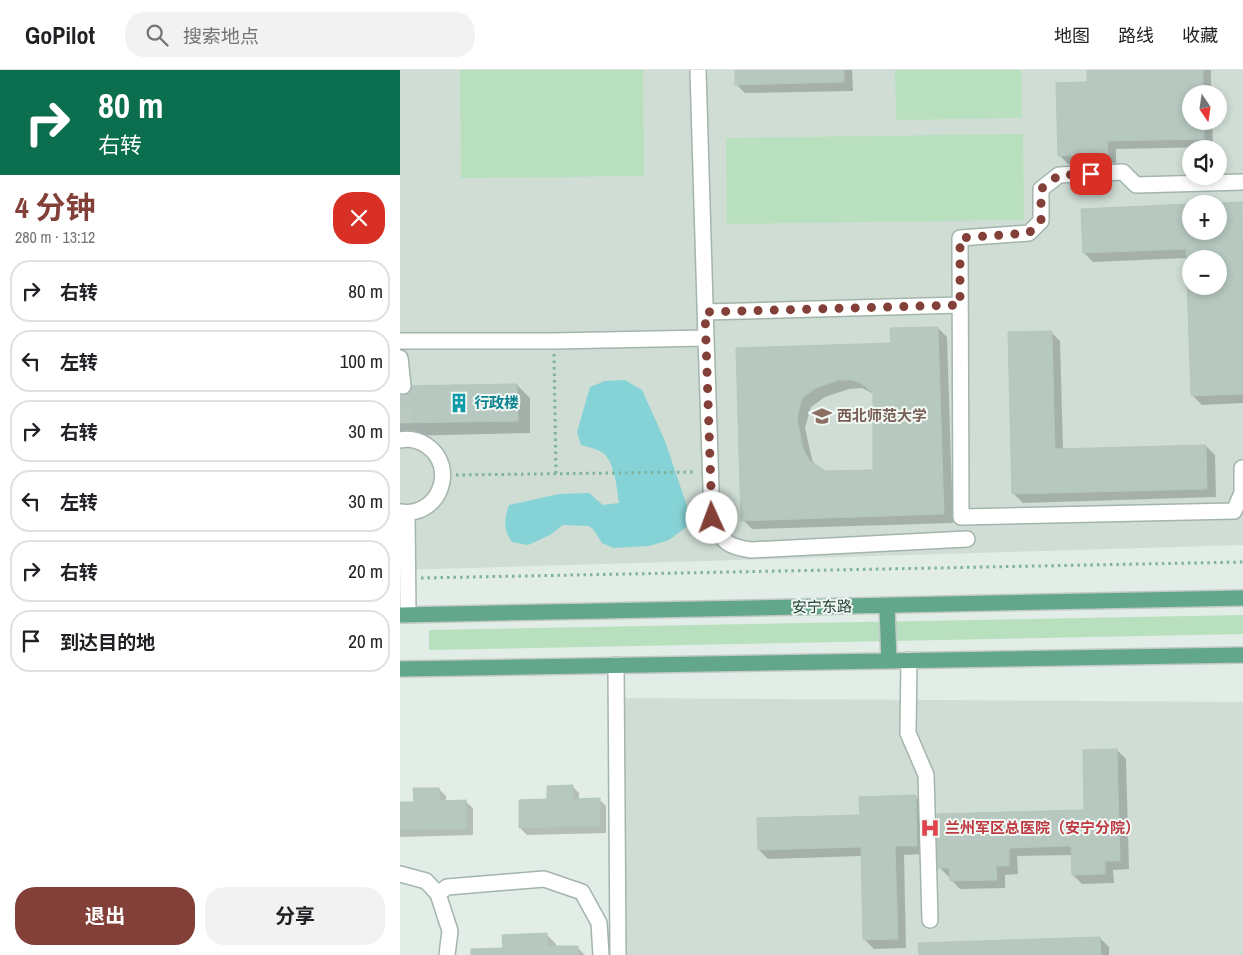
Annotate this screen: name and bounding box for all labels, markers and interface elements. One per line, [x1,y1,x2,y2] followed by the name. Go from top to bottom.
[125,12,475,57] search box
[25,19,95,51] text: GoPilot
[143,21,171,49] icon: search
[183,23,259,49] text: 搜索地点
[1054,23,1090,48] text: 地图
[1118,23,1154,48] text: 路线
[1182,23,1218,48] text: 收藏
[98,82,163,129] text: 80 m
[1182,85,1228,130] north arrow
[1182,85,1227,295] map controls
[15,90,80,155] icon: right
[98,130,142,160] text: 右转
[1182,140,1227,185] button: sound
[1070,153,1112,195] pin
[1077,160,1105,188] icon: arrive
[15,187,96,227] text: 4 分钟
[333,192,385,244] button: close
[1182,195,1227,240] button: +
[15,226,95,248] text: 280 m · 13:12
[1182,250,1227,295] button: −
[17,277,45,305] icon: right
[348,278,383,304] text: 80 m
[60,279,98,305] text: 右转
[17,347,45,375] icon: left
[340,348,383,374] text: 100 m
[60,349,98,375] text: 左转
[448,392,470,414] building icon: 行政楼
[474,392,519,413] place label: 行政楼
[811,405,833,427] school or university icon: 西北师范大学
[837,405,927,426] place label: 西北师范大学
[17,417,45,445] icon: right
[348,418,383,444] text: 30 m
[60,419,98,445] text: 右转
[17,487,45,515] icon: left
[348,488,383,514] text: 30 m
[60,489,98,515] text: 左转
[685,491,737,543] position arrow
[17,557,45,585] icon: right
[348,558,383,584] text: 20 m
[60,559,98,585] text: 右转
[792,595,852,618] street label: 安宁东路
[17,627,45,655] icon: arrive
[348,628,383,654] text: 20 m
[60,629,155,655] text: 到达目的地
[919,817,941,839] hospital icon: 兰州军区总医院（安宁分院）
[945,817,1140,838] place label: 兰州军区总医院（安宁分院）
[15,887,195,945] button: 退出
[205,887,385,945] button: 分享

